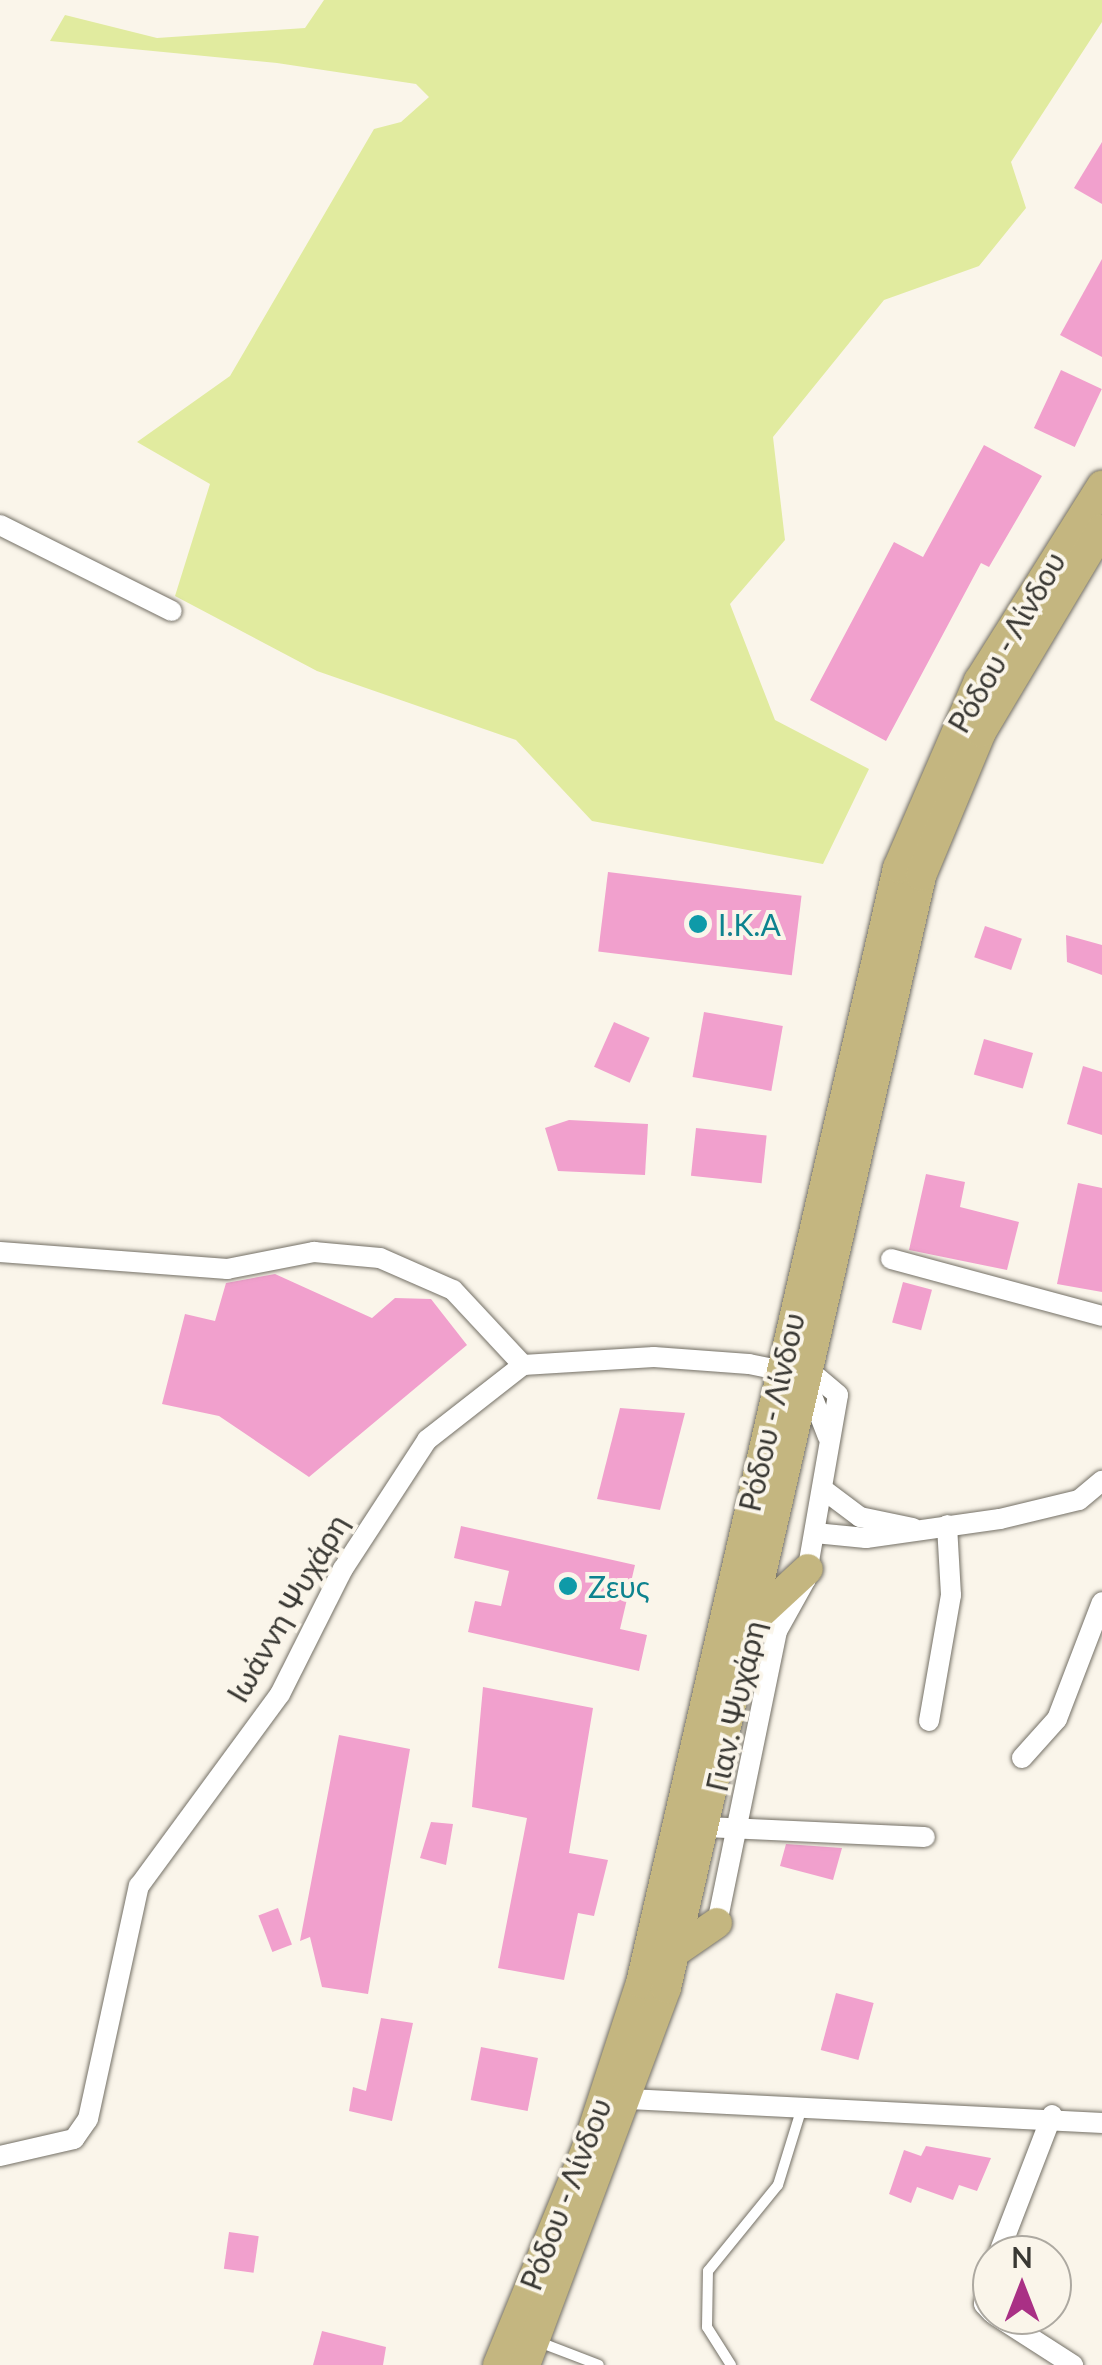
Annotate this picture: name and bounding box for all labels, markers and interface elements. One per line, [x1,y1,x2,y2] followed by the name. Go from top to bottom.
[940,545,1072,739] street label: Ρόδου - Λίνδου
[718,906,781,942] place label: Ι.Κ.Α
[687,913,709,935] marker: Ι.Κ.Α
[731,1309,811,1515] street label: Ρόδου - Λίνδου
[219,1508,355,1708] street label: Ιωάννη Ψυχάρη
[588,1568,650,1604] place label: Ζευς
[557,1575,579,1597] marker: Ζευς
[698,1617,772,1795] street label: Γιαν. Ψυχάρη
[512,2093,618,2295] street label: Ρόδου - Λίνδου
[972,2235,1072,2335] north arrow
[1011,2240,1033,2274] text: N

